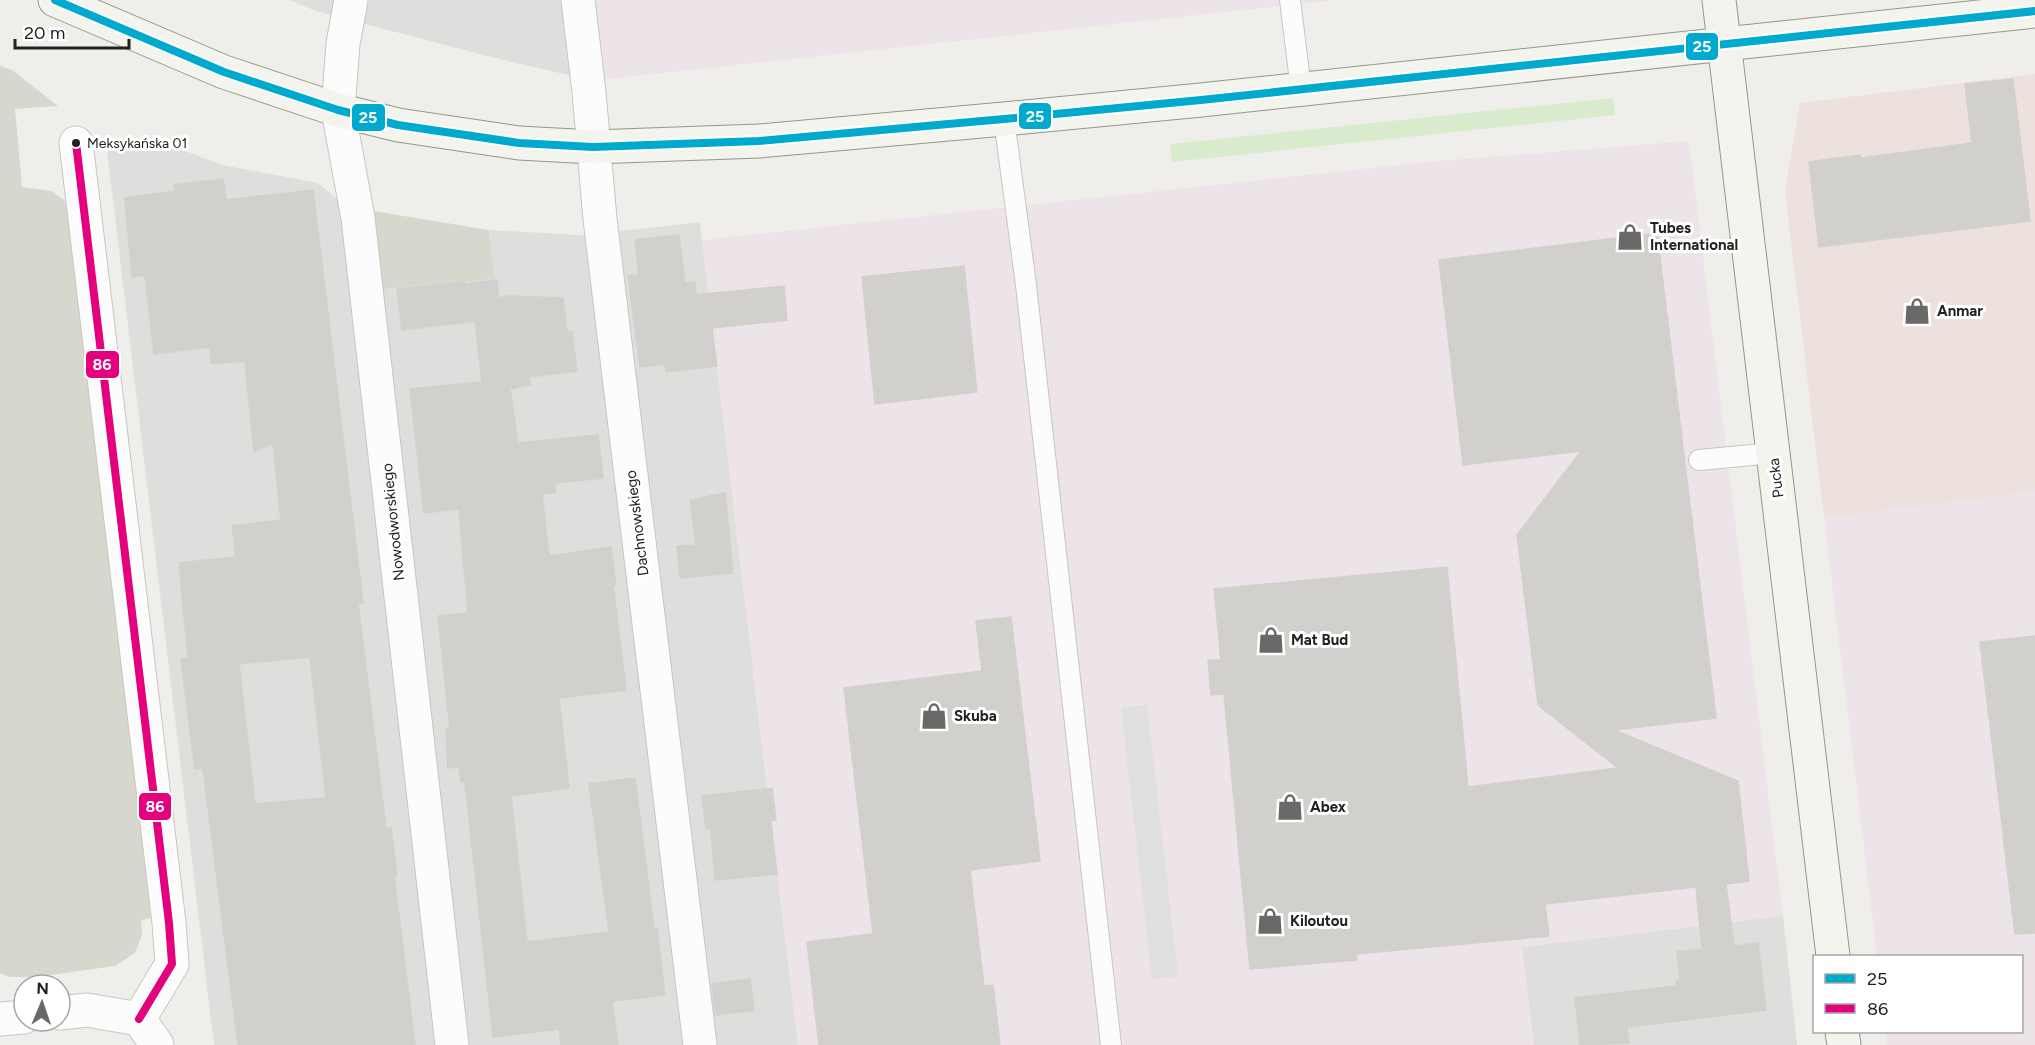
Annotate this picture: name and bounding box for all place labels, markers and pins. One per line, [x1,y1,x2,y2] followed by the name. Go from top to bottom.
[87,135,187,152] place label: Meksykańska 01
[70,137,82,149] marker: Meksykańska 01
[1650,219,1738,254] place label: Tubes International
[1615,222,1645,252] shop icon: Tubes International
[1902,296,1932,326] shop icon: Anmar
[1937,302,1983,320] place label: Anmar
[1256,625,1286,655] shop icon: Mat Bud
[1291,631,1348,649] place label: Mat Bud
[919,701,949,731] shop icon: Skuba
[954,707,997,725] place label: Skuba
[1275,792,1305,822] shop icon: Abex
[1310,798,1346,816] place label: Abex
[1255,906,1285,936] shop icon: Kiloutou
[1290,912,1348,930] place label: Kiloutou

